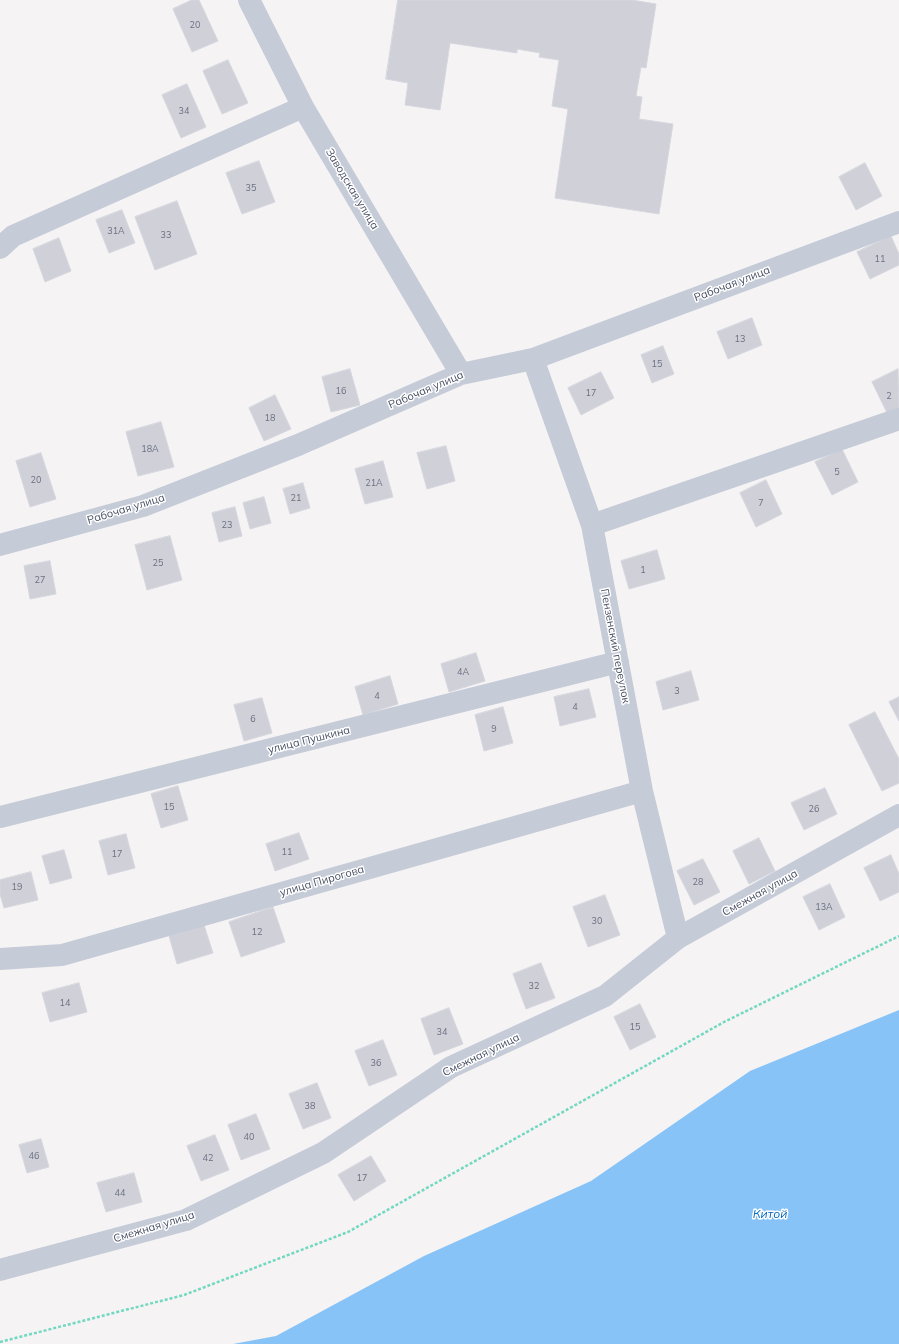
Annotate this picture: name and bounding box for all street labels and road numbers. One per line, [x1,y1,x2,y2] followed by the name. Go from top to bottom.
[323,146,381,232] street label: Заводская улица
[692,263,772,305] street label: Рабочая улица
[386,368,466,412] street label: Рабочая улица
[86,491,166,527] street label: Рабочая улица
[597,588,633,704] street label: Пензенский переулок
[267,723,351,757] street label: улица Пушкина
[278,863,366,899] street label: улица Пирогова
[720,867,800,919] street label: Смежная улица
[440,1031,522,1079] street label: Смежная улица
[112,1208,196,1246] street label: Смежная улица

